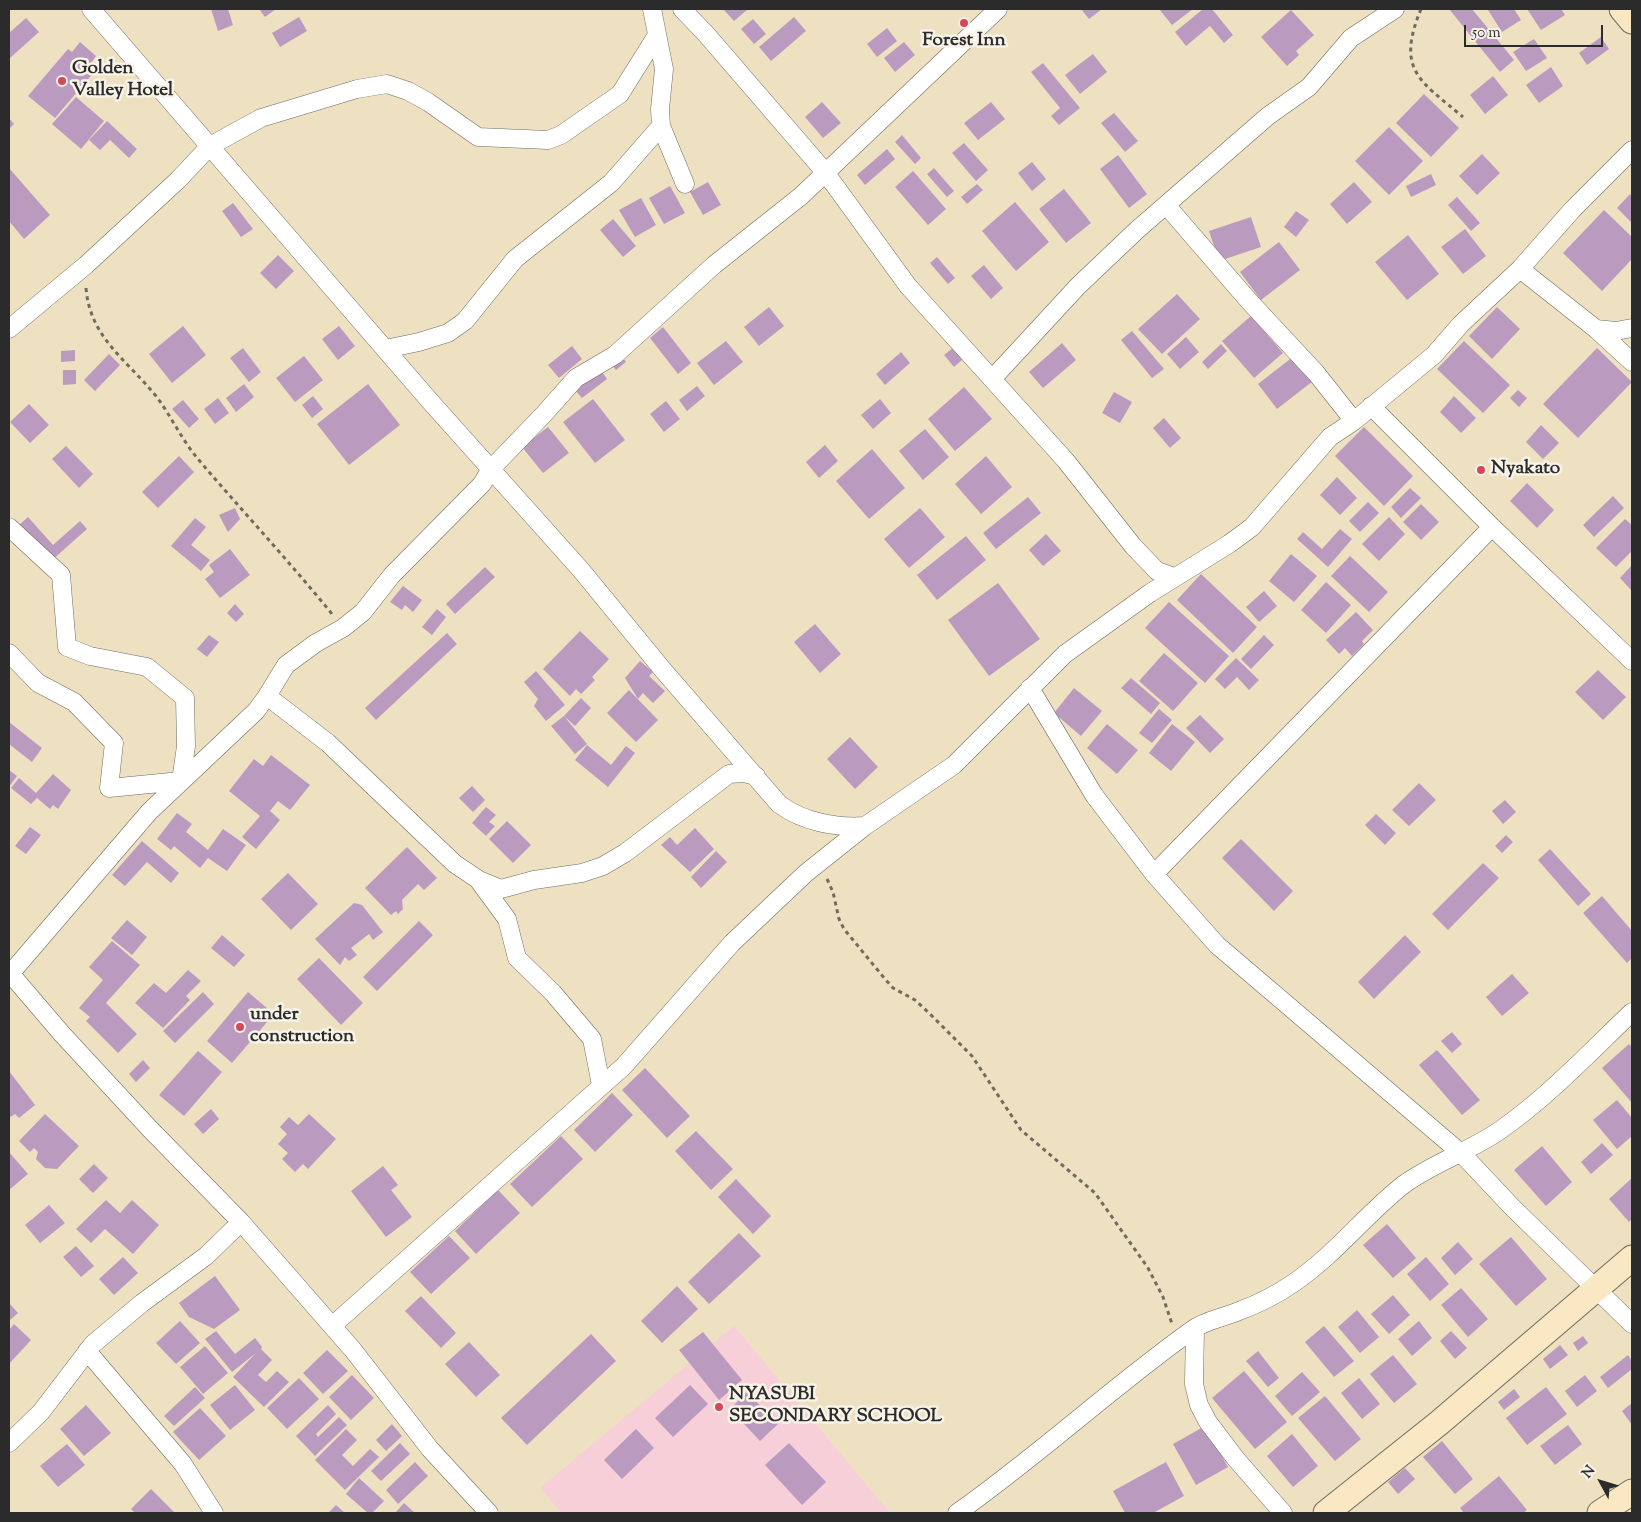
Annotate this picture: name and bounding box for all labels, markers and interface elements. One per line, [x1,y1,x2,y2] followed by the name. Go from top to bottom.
[1466,15,1605,47] scale bar
[958,17,970,29] marker: Forest Inn
[1472,23,1501,44] text: 50 m
[922,31,1006,53] place label: Forest Inn
[72,59,173,103] place label: Golden Valley Hotel
[56,75,68,87] marker: Golden Valley Hotel
[1491,459,1560,481] place label: Nyakato
[1475,464,1487,476] marker: Nyakato
[250,1005,354,1049] place label: under construction
[234,1021,246,1033] marker: under construction
[729,1385,942,1429] place label: NYASUBI SECONDARY SCHOOL
[713,1401,725,1413] marker: NYASUBI SECONDARY SCHOOL
[1576,1457,1626,1507] north arrow
[1578,1462,1601,1483] text: N

